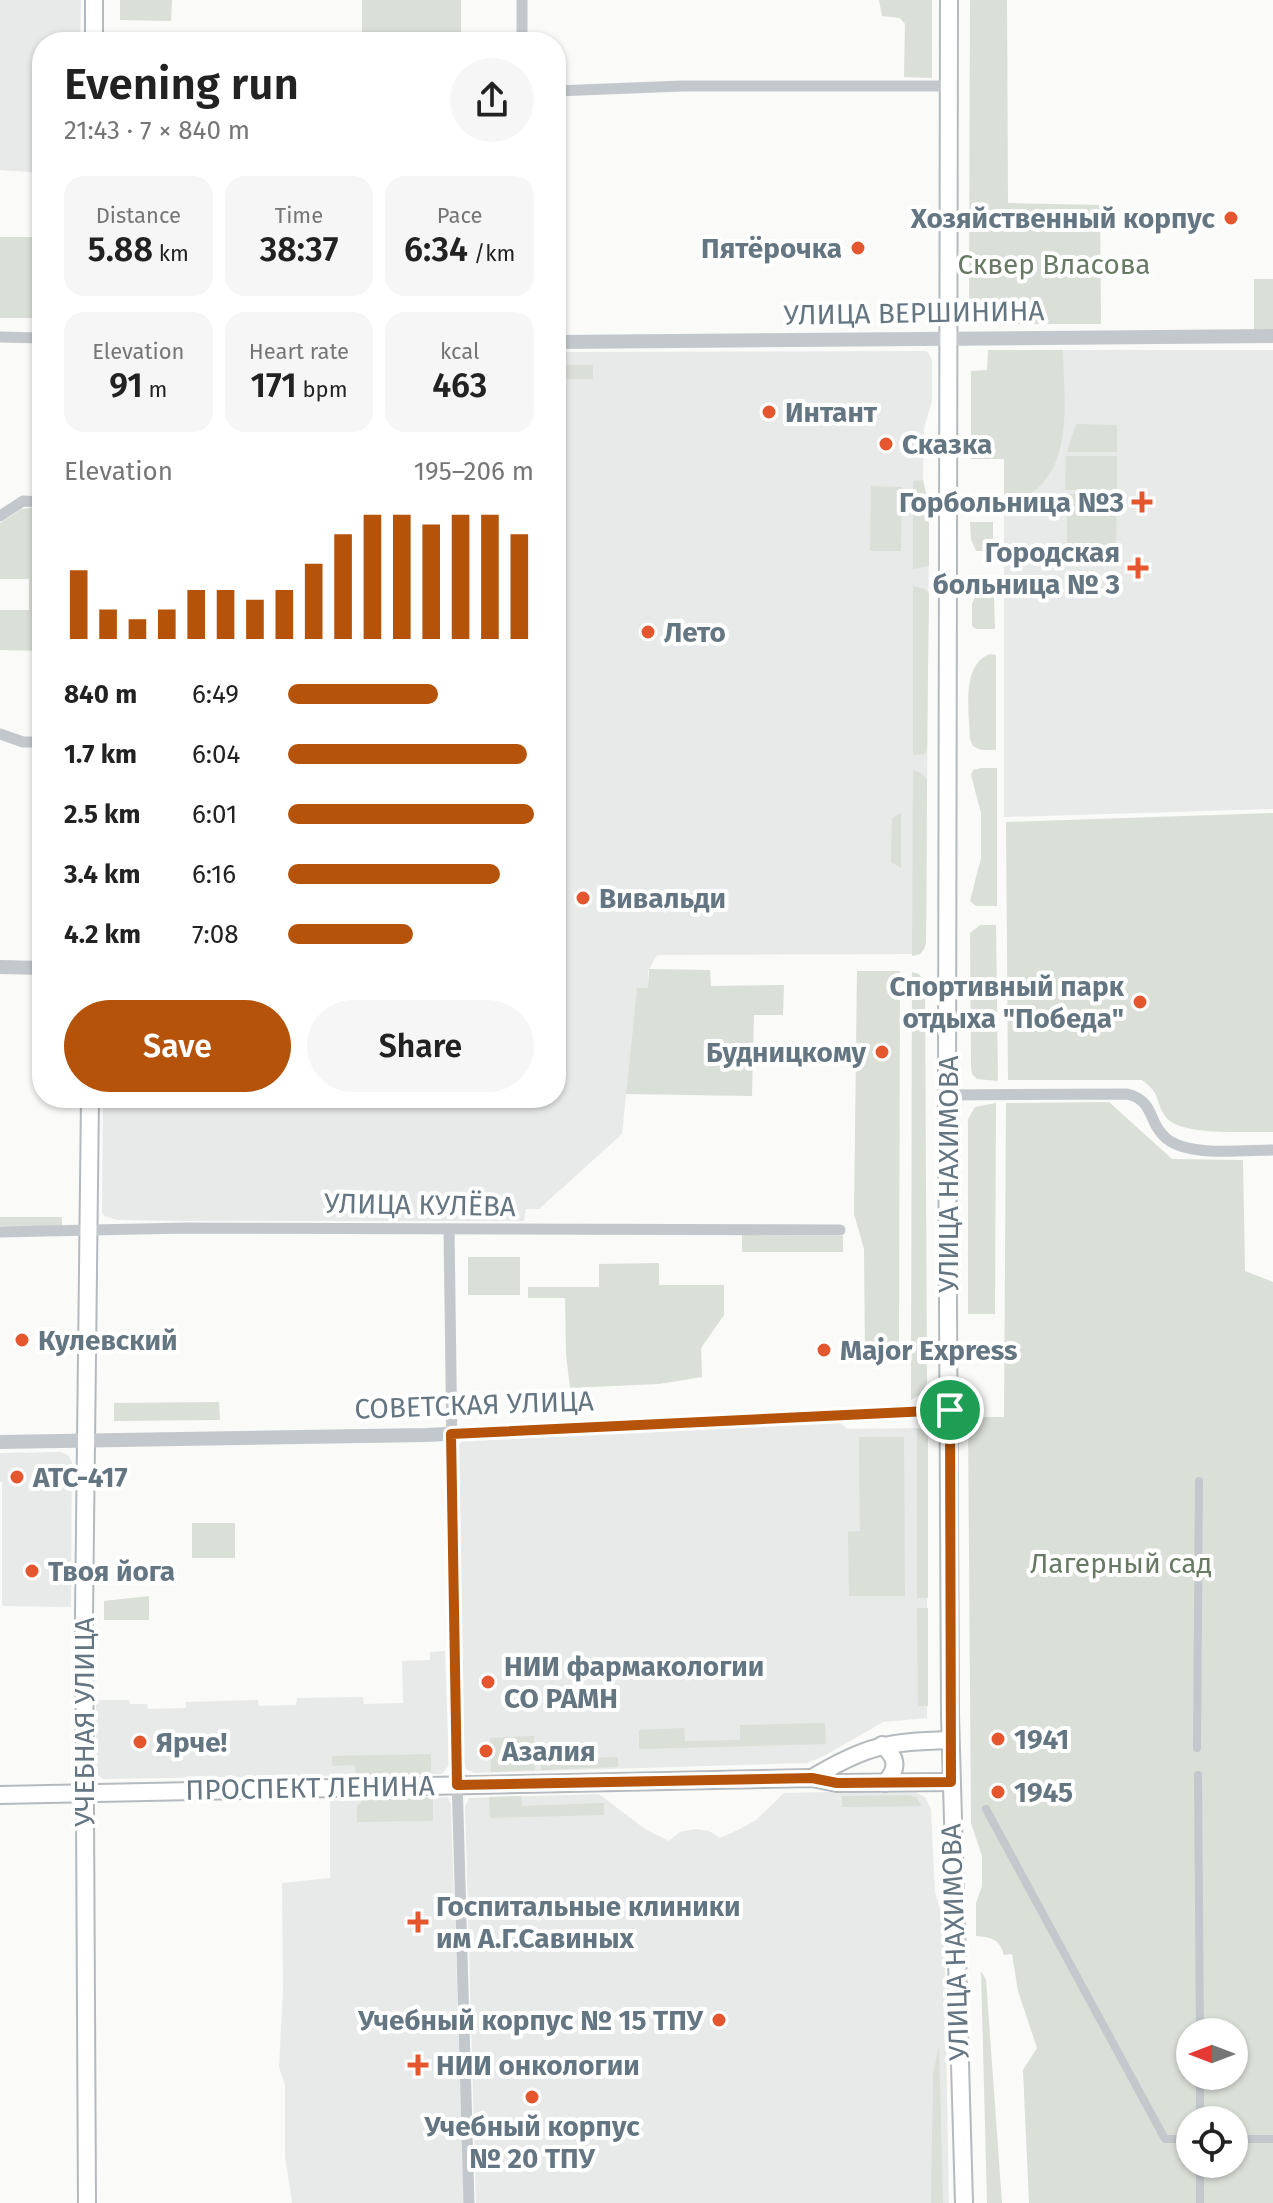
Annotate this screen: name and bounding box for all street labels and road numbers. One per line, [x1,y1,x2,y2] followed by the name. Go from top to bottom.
[783,294,1045,332] street label: УЛИЦА ВЕРШИНИНА
[932,1055,965,1293] street label: УЛИЦА НАХИМОВА
[324,1187,516,1223] street label: УЛИЦА КУЛЁВА
[354,1384,594,1426] street label: СОВЕТСКАЯ УЛИЦА
[68,1617,101,1827] street label: УЧЕБНАЯ УЛИЦА
[185,1769,435,1807] street label: ПРОСПЕКТ ЛЕНИНА
[934,1823,976,2061] street label: УЛИЦА НАХИМОВА

